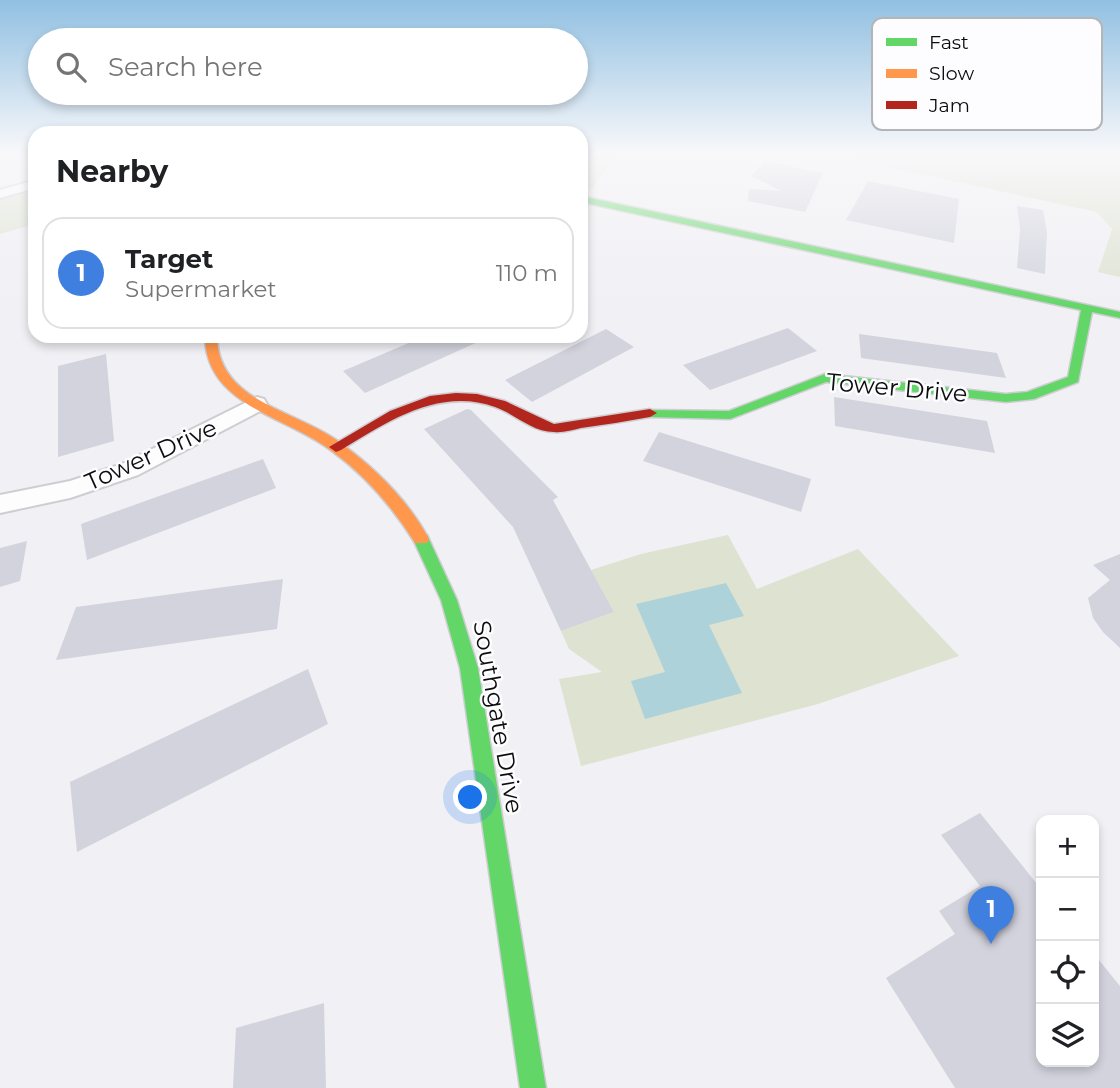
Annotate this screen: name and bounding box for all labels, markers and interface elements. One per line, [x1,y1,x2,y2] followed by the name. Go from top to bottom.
[872,18,1102,130] legend
[28,28,588,105] search box
[929,31,969,54] text: Fast
[52,48,90,86] icon: search
[108,51,263,83] text: Search here
[929,62,974,85] text: Slow
[928,94,970,117] text: Jam
[56,153,168,190] text: Nearby
[125,243,213,275] text: Target
[76,259,86,287] text: 1
[496,259,558,287] text: 110 m
[125,275,277,303] text: Supermarket
[825,367,969,408] street label: Tower Drive
[80,413,221,496] street label: Tower Drive
[467,618,530,816] street label: Southgate Drive
[453,780,487,814] your location
[1036,815,1099,1067] map controls
[1036,815,1099,878] button: +
[1036,878,1099,941] button: −
[968,886,1014,944] pin: 1
[1036,941,1099,1004] button: locate
[1036,1004,1099,1067] button: layers

